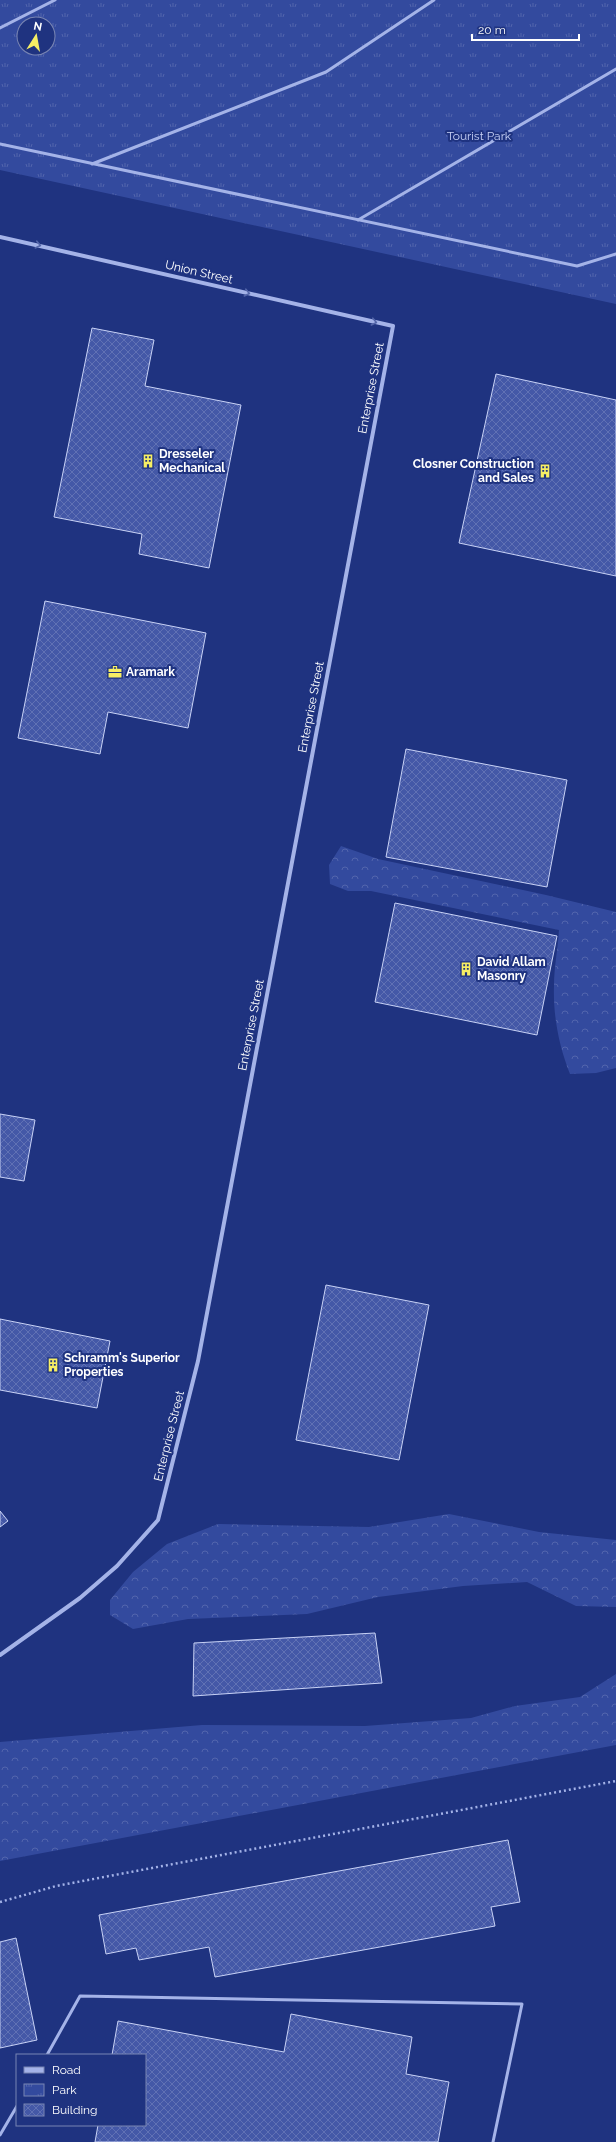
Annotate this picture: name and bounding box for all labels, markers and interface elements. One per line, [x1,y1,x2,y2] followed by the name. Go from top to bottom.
[16,16,56,56] north arrow
[472,16,579,42] scale bar
[32,19,43,34] text: N
[478,23,506,37] text: 20 m
[447,129,512,143] park label: Tourist Park
[35,241,41,249] one-way arrow
[164,257,234,287] street label: Union Street
[244,288,250,296] one-way arrow
[370,317,377,325] one-way arrow
[355,341,387,435] street label: Enterprise Street
[159,447,225,475] place label: Dresseler Mechanical
[140,453,156,469] building icon: Dresseler Mechanical
[413,457,534,485] place label: Closner Construction and Sales
[537,463,553,479] building icon: Closner Construction and Sales
[295,660,327,754] street label: Enterprise Street
[107,664,123,680] office icon: Aramark
[126,665,175,679] place label: Aramark
[477,955,546,983] place label: David Allam Masonry
[458,961,474,977] building icon: David Allam Masonry
[235,978,267,1072] street label: Enterprise Street
[64,1351,180,1379] place label: Schramm's Superior Properties
[45,1357,61,1373] building icon: Schramm's Superior Properties
[151,1389,187,1483] street label: Enterprise Street
[16,2054,146,2126] legend
[52,2063,81,2077] text: Road
[52,2083,77,2097] text: Park
[52,2103,98,2117] text: Building

